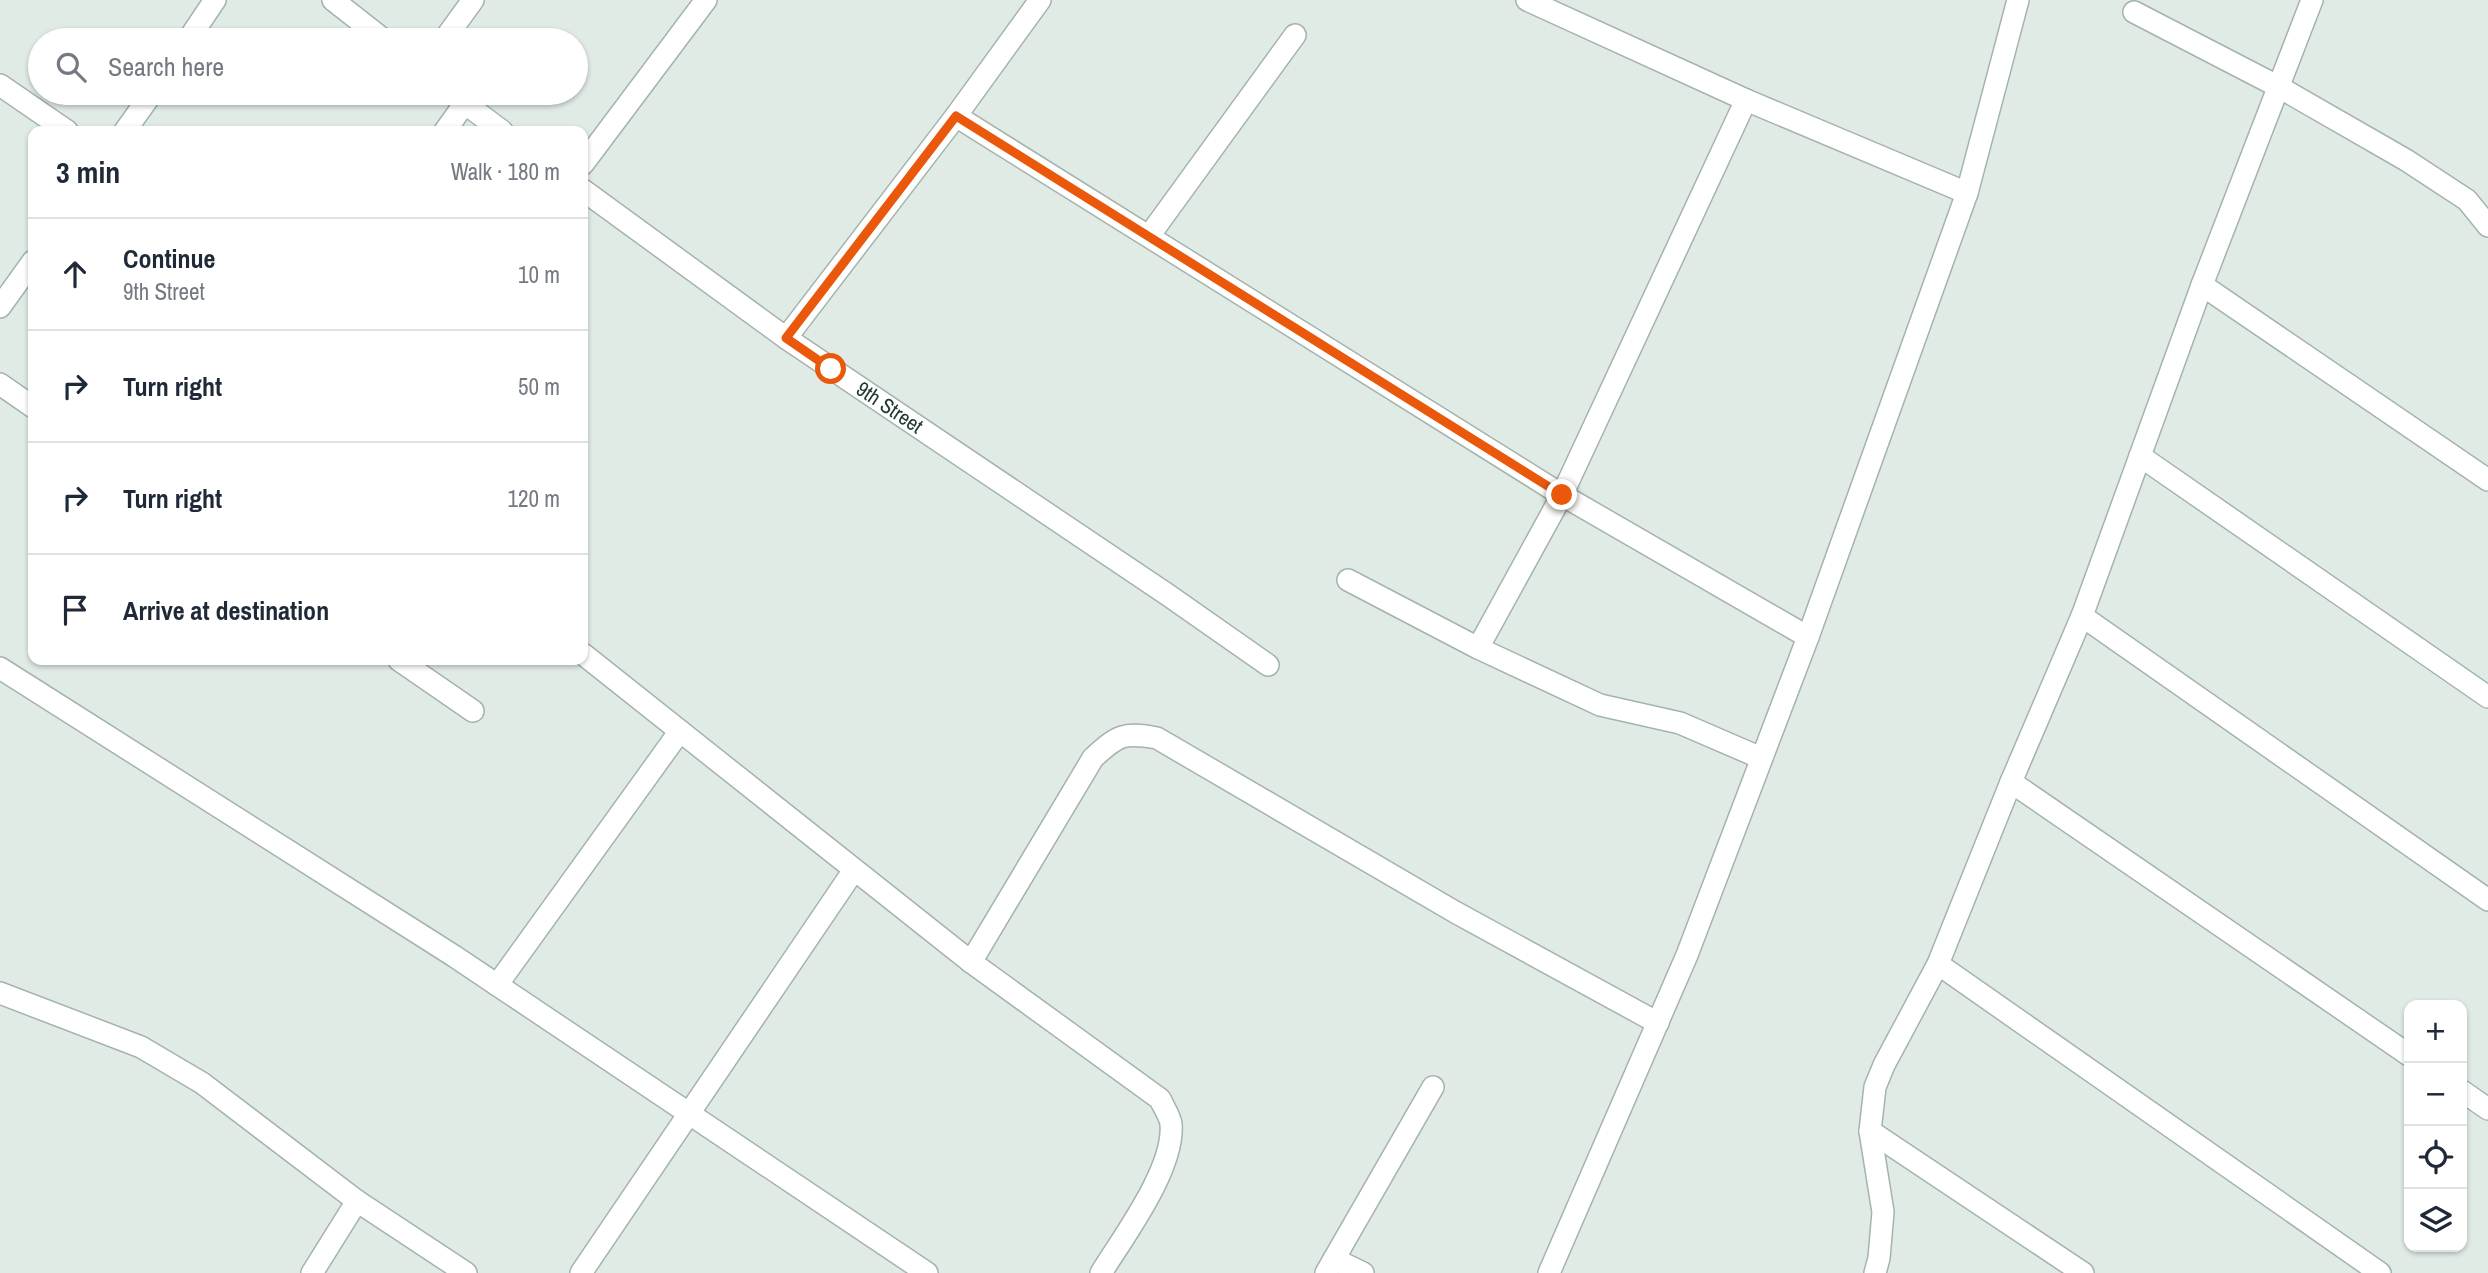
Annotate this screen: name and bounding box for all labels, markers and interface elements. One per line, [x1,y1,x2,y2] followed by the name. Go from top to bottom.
[28,28,588,105] search box
[52,48,90,86] icon: search
[108,49,224,84] text: Search here
[56,152,120,192] text: 3 min
[451,156,560,187] text: Walk · 180 m
[123,241,215,276] text: Continue
[56,255,94,293] icon: ahead
[518,259,560,290] text: 10 m
[123,276,205,307] text: 9th Street
[815,353,846,384] route start
[56,367,94,405] icon: right
[123,369,222,404] text: Turn right
[518,371,560,402] text: 50 m
[851,374,929,440] street label: 9th Street
[56,479,94,517] icon: right
[1546,479,1577,510] route end
[123,481,222,516] text: Turn right
[508,483,560,514] text: 120 m
[56,591,94,629] icon: arrive
[123,593,329,628] text: Arrive at destination
[2404,1000,2467,1252] map controls
[2404,1000,2467,1063] button: +
[2404,1063,2467,1126] button: −
[2404,1126,2467,1189] button: locate
[2404,1189,2467,1252] button: layers

